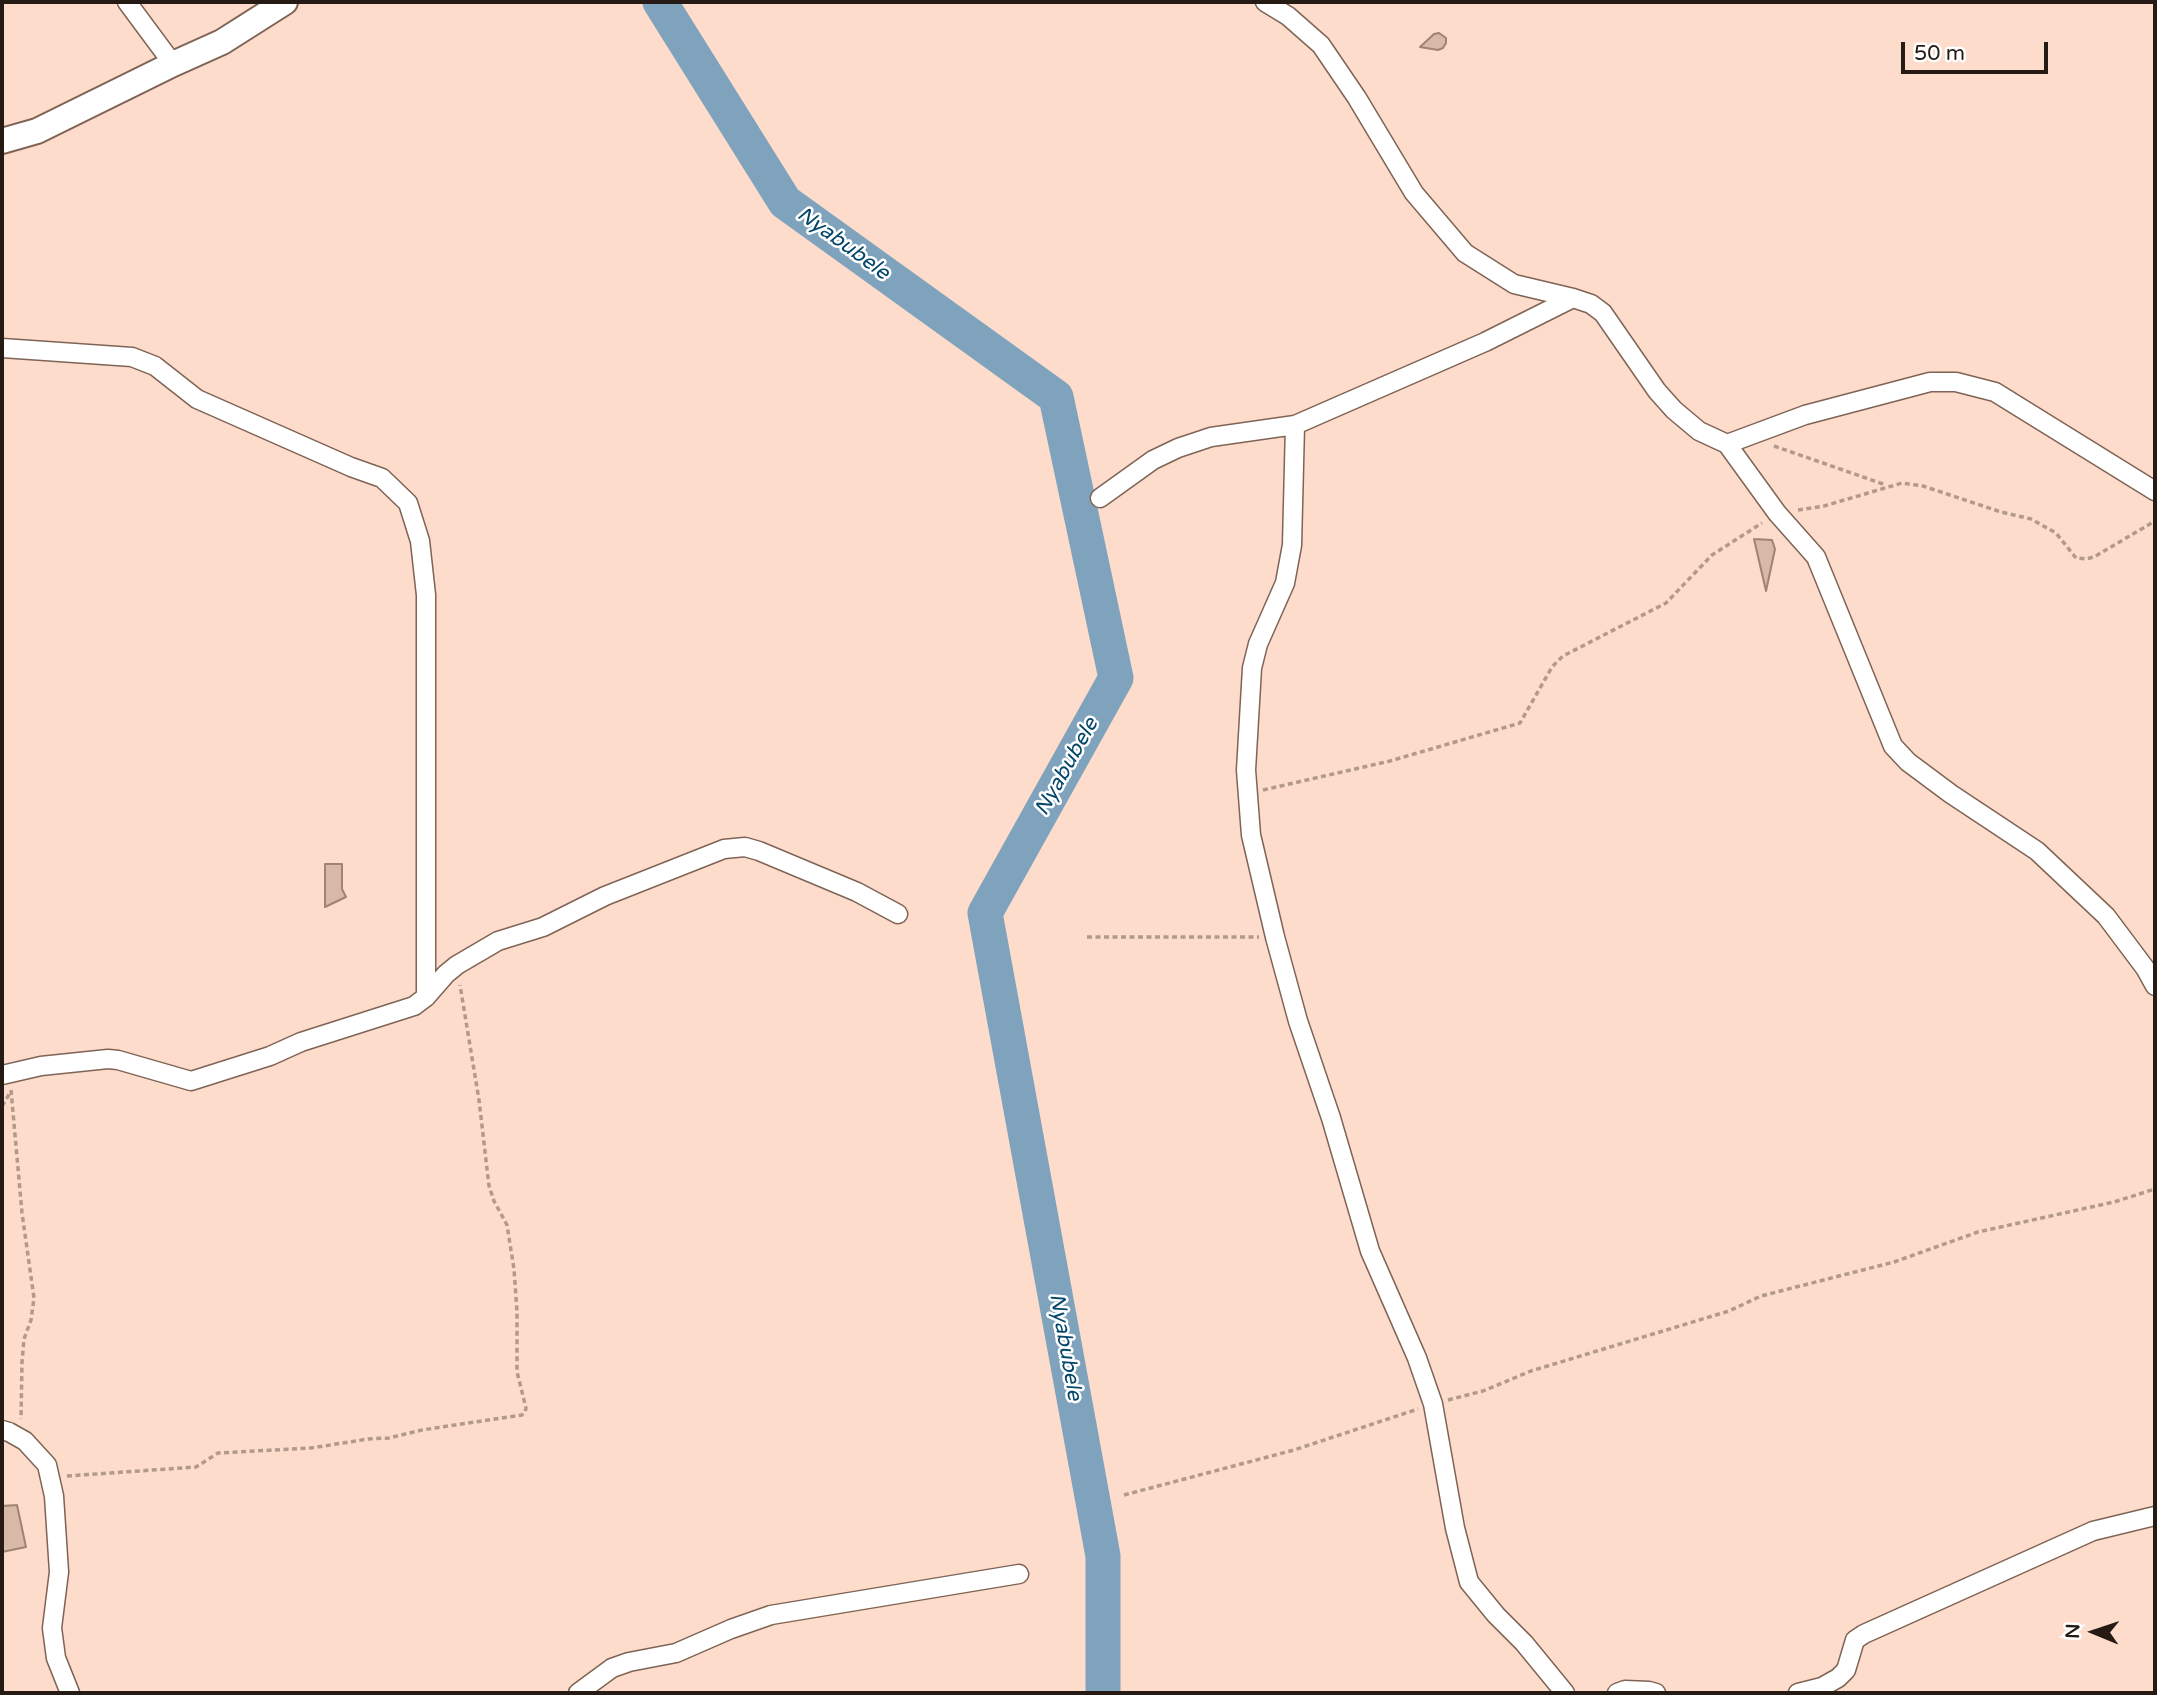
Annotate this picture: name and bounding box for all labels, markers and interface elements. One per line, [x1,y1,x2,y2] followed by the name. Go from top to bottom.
[1905,28,2052,72] scale bar
[1914,41,1965,66] text: 50 m
[792,202,894,286] water label: Nyabubele
[1030,714,1104,820] water label: Nyabubele
[1043,1292,1087,1402] water label: Nyabubele
[2059,1597,2129,1667] north arrow
[2062,1623,2084,1639] text: N

